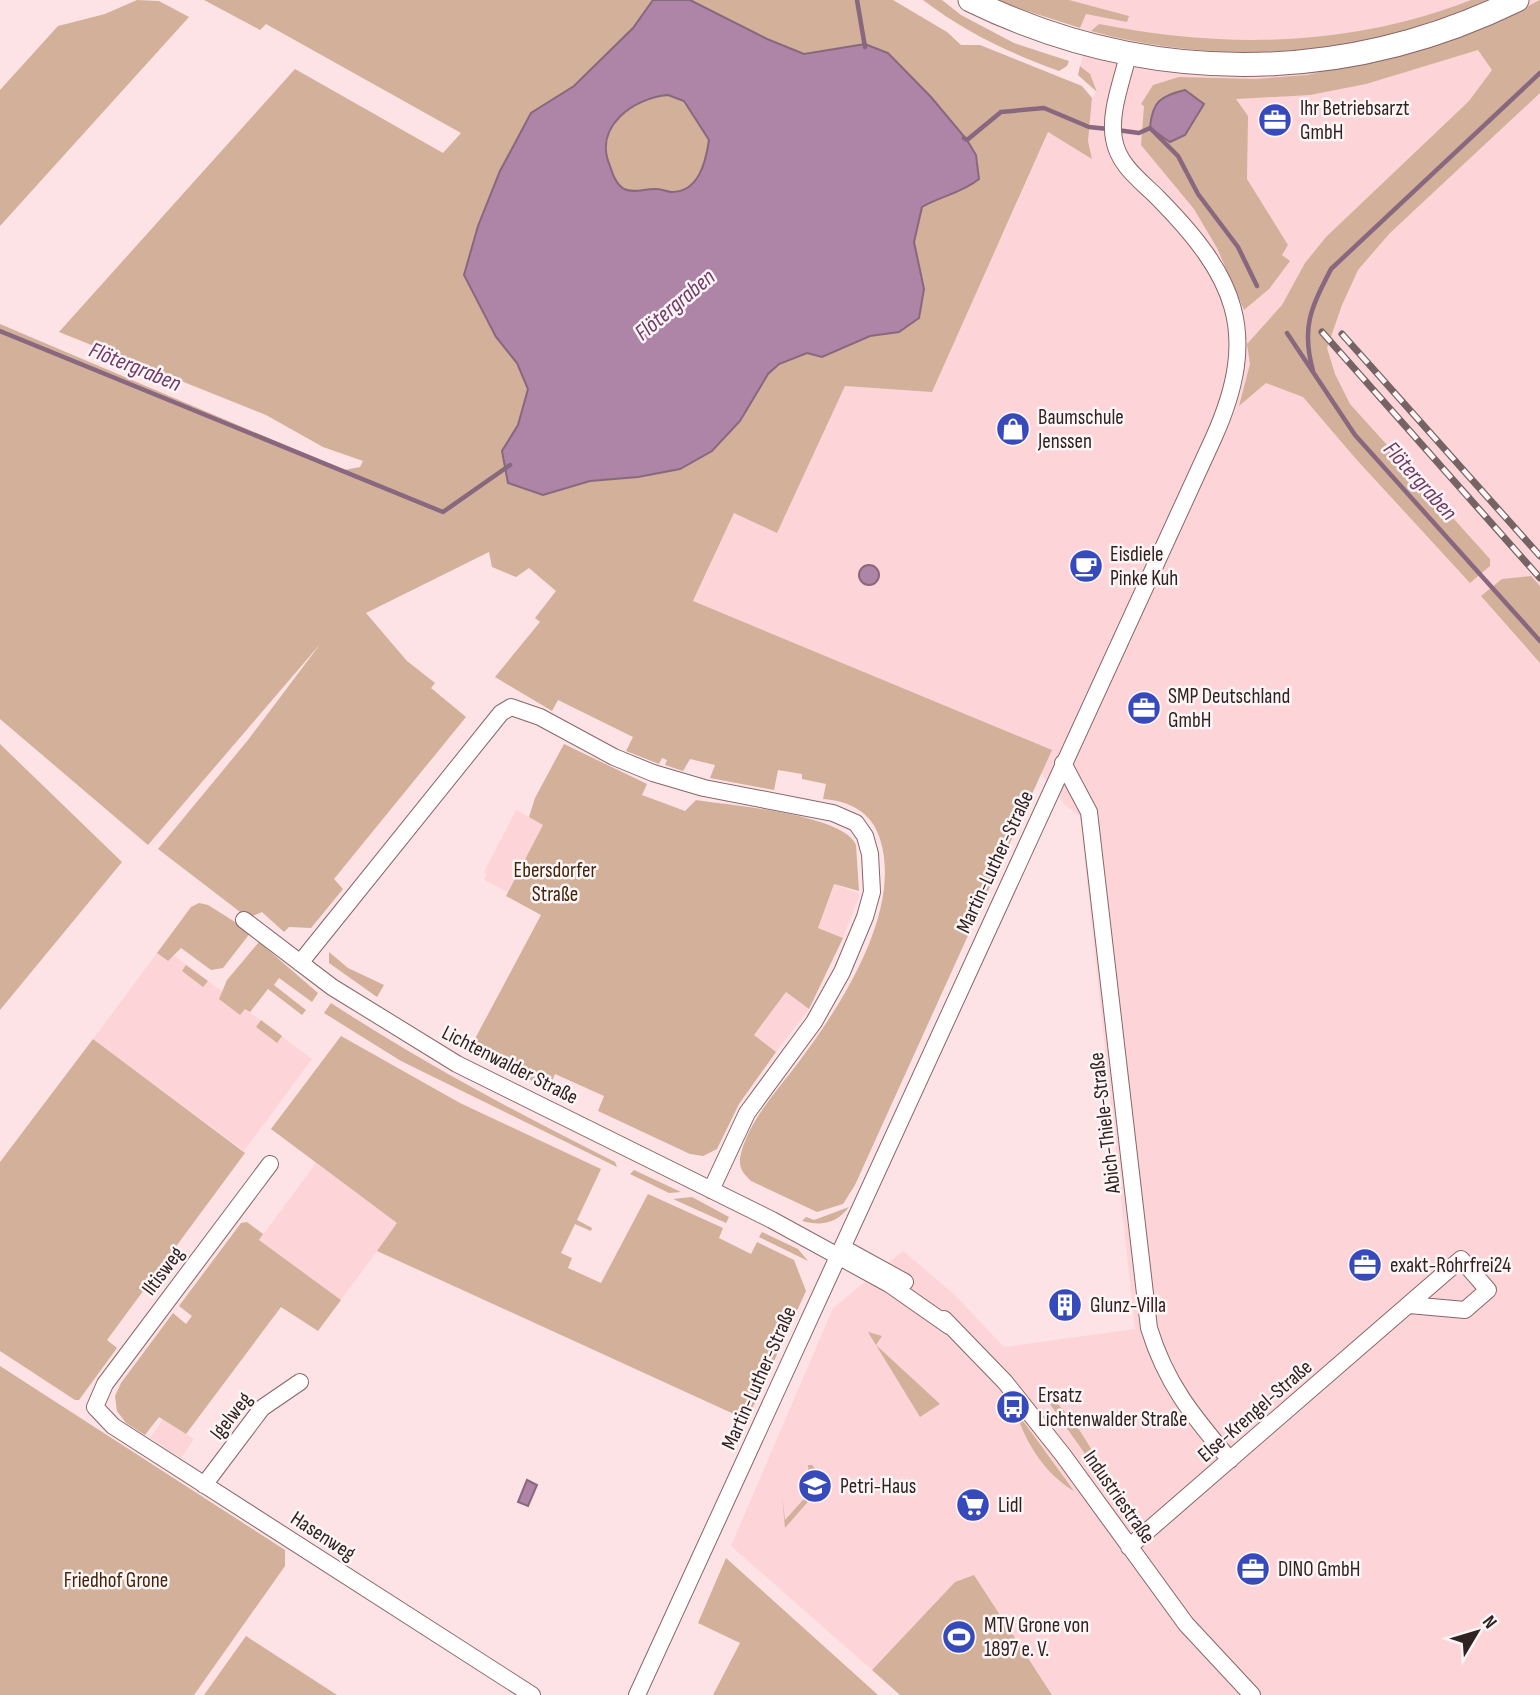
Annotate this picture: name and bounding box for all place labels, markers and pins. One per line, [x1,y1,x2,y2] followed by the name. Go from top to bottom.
[1300,96,1409,145] place label: Ihr Betriebsarzt GmbH
[1256,101,1294,139] office icon: Ihr Betriebsarzt GmbH
[1037,405,1124,454] place label: Baumschule Jenssen
[994,410,1032,448] shop icon: Baumschule Jenssen
[1110,542,1178,591] place label: Eisdiele Pinke Kuh
[1067,547,1105,585] cafe icon: Eisdiele Pinke Kuh
[1168,684,1290,733] place label: SMP Deutschland GmbH
[1125,689,1163,727] office icon: SMP Deutschland GmbH
[1346,1246,1384,1284] office icon: exakt-Rohrfrei24
[1390,1253,1511,1278] place label: exakt-Rohrfrei24
[1046,1286,1084,1324] building icon: Glunz-Villa
[1090,1293,1166,1318] place label: Glunz-Villa
[1038,1383,1187,1432] place label: Ersatz Lichtenwalder Straße
[994,1388,1032,1426] bus stop icon: Ersatz Lichtenwalder Straße
[796,1467,834,1505] school or university icon: Petri-Haus
[840,1474,916,1499] place label: Petri-Haus
[954,1486,992,1524] supermarket icon: Lidl
[998,1493,1022,1518] place label: Lidl
[1234,1550,1272,1588] office icon: DINO GmbH
[1278,1557,1360,1582] place label: DINO GmbH
[984,1613,1089,1662] place label: MTV Grone von 1897 e. V.
[940,1618,978,1656] sports icon: MTV Grone von 1897 e. V.

